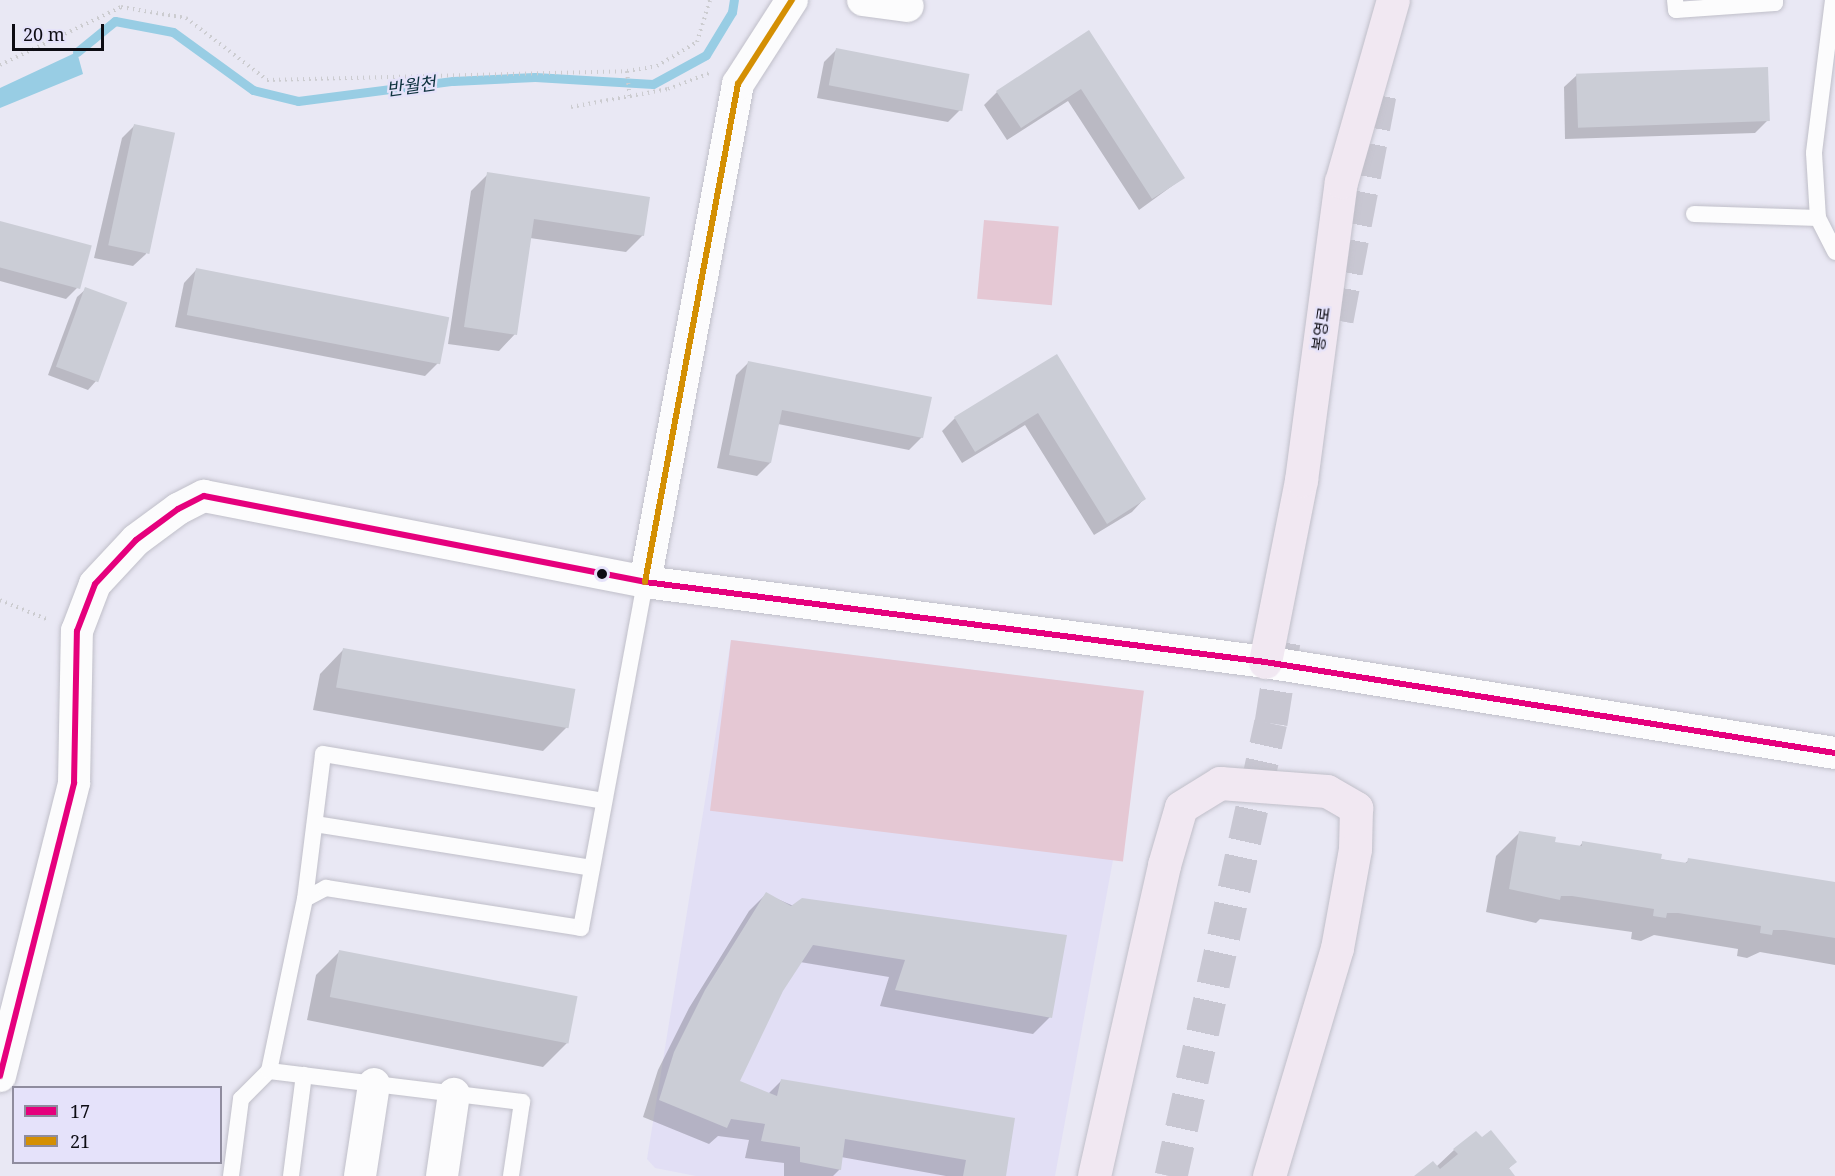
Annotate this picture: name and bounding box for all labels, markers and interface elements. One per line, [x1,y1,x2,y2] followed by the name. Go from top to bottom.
[15,12,106,50] scale bar
[23,22,65,46] text: 20 m
[385,72,437,100] water label: 반월천
[1308,306,1334,352] street label: 봉영로
[596,568,608,580] unlabelled marker
[12,1086,222,1164] legend
[70,1099,90,1123] text: 17
[70,1129,90,1153] text: 21

